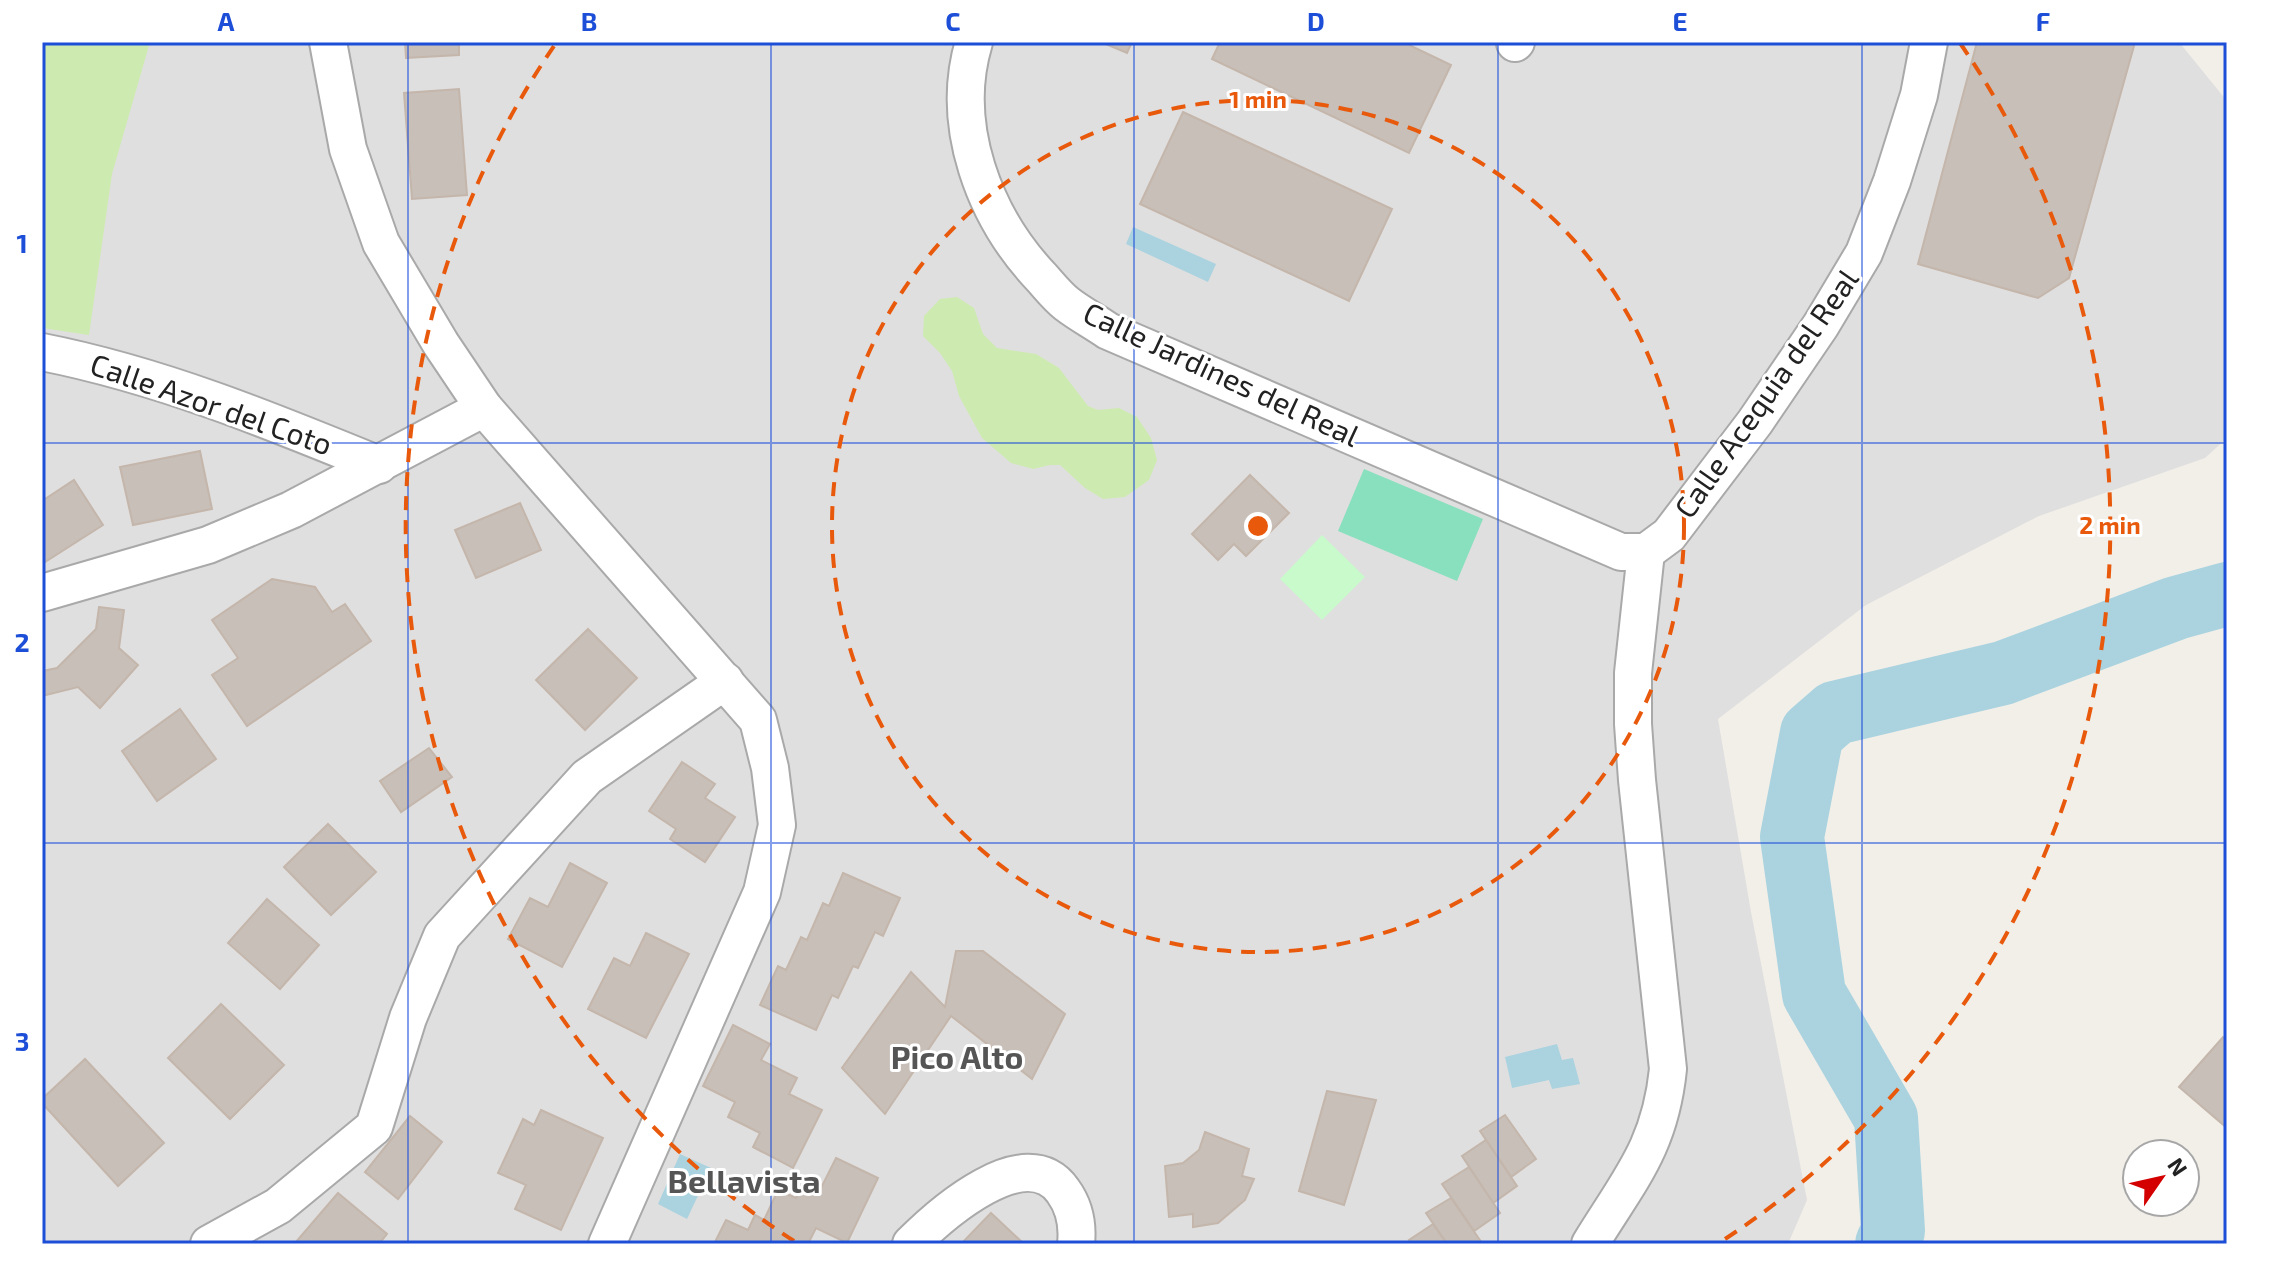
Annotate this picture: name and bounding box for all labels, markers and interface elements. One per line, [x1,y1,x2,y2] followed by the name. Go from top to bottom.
[218,5,235,36] text: A
[581,5,597,36] text: B
[945,5,961,36] text: C
[1307,5,1325,36] text: D
[1672,5,1688,36] text: E
[2036,5,2050,36] text: F
[1229,84,1287,113] text: 1 min
[16,227,28,258] text: 1
[1666,261,1865,524] street label: Calle Acequia del Real
[1078,293,1366,453] street label: Calle Jardines del Real
[86,345,337,461] street label: Calle Azor del Coto
[2079,510,2141,539] text: 2 min
[1244,512,1272,540] centre of rings
[14,626,30,657] text: 2
[15,1025,29,1056] text: 3
[891,1037,1023,1075] district label: Pico Alto
[2121,1138,2201,1218] north arrow
[2163,1152,2194,1180] text: N
[668,1161,820,1199] district label: Bellavista

